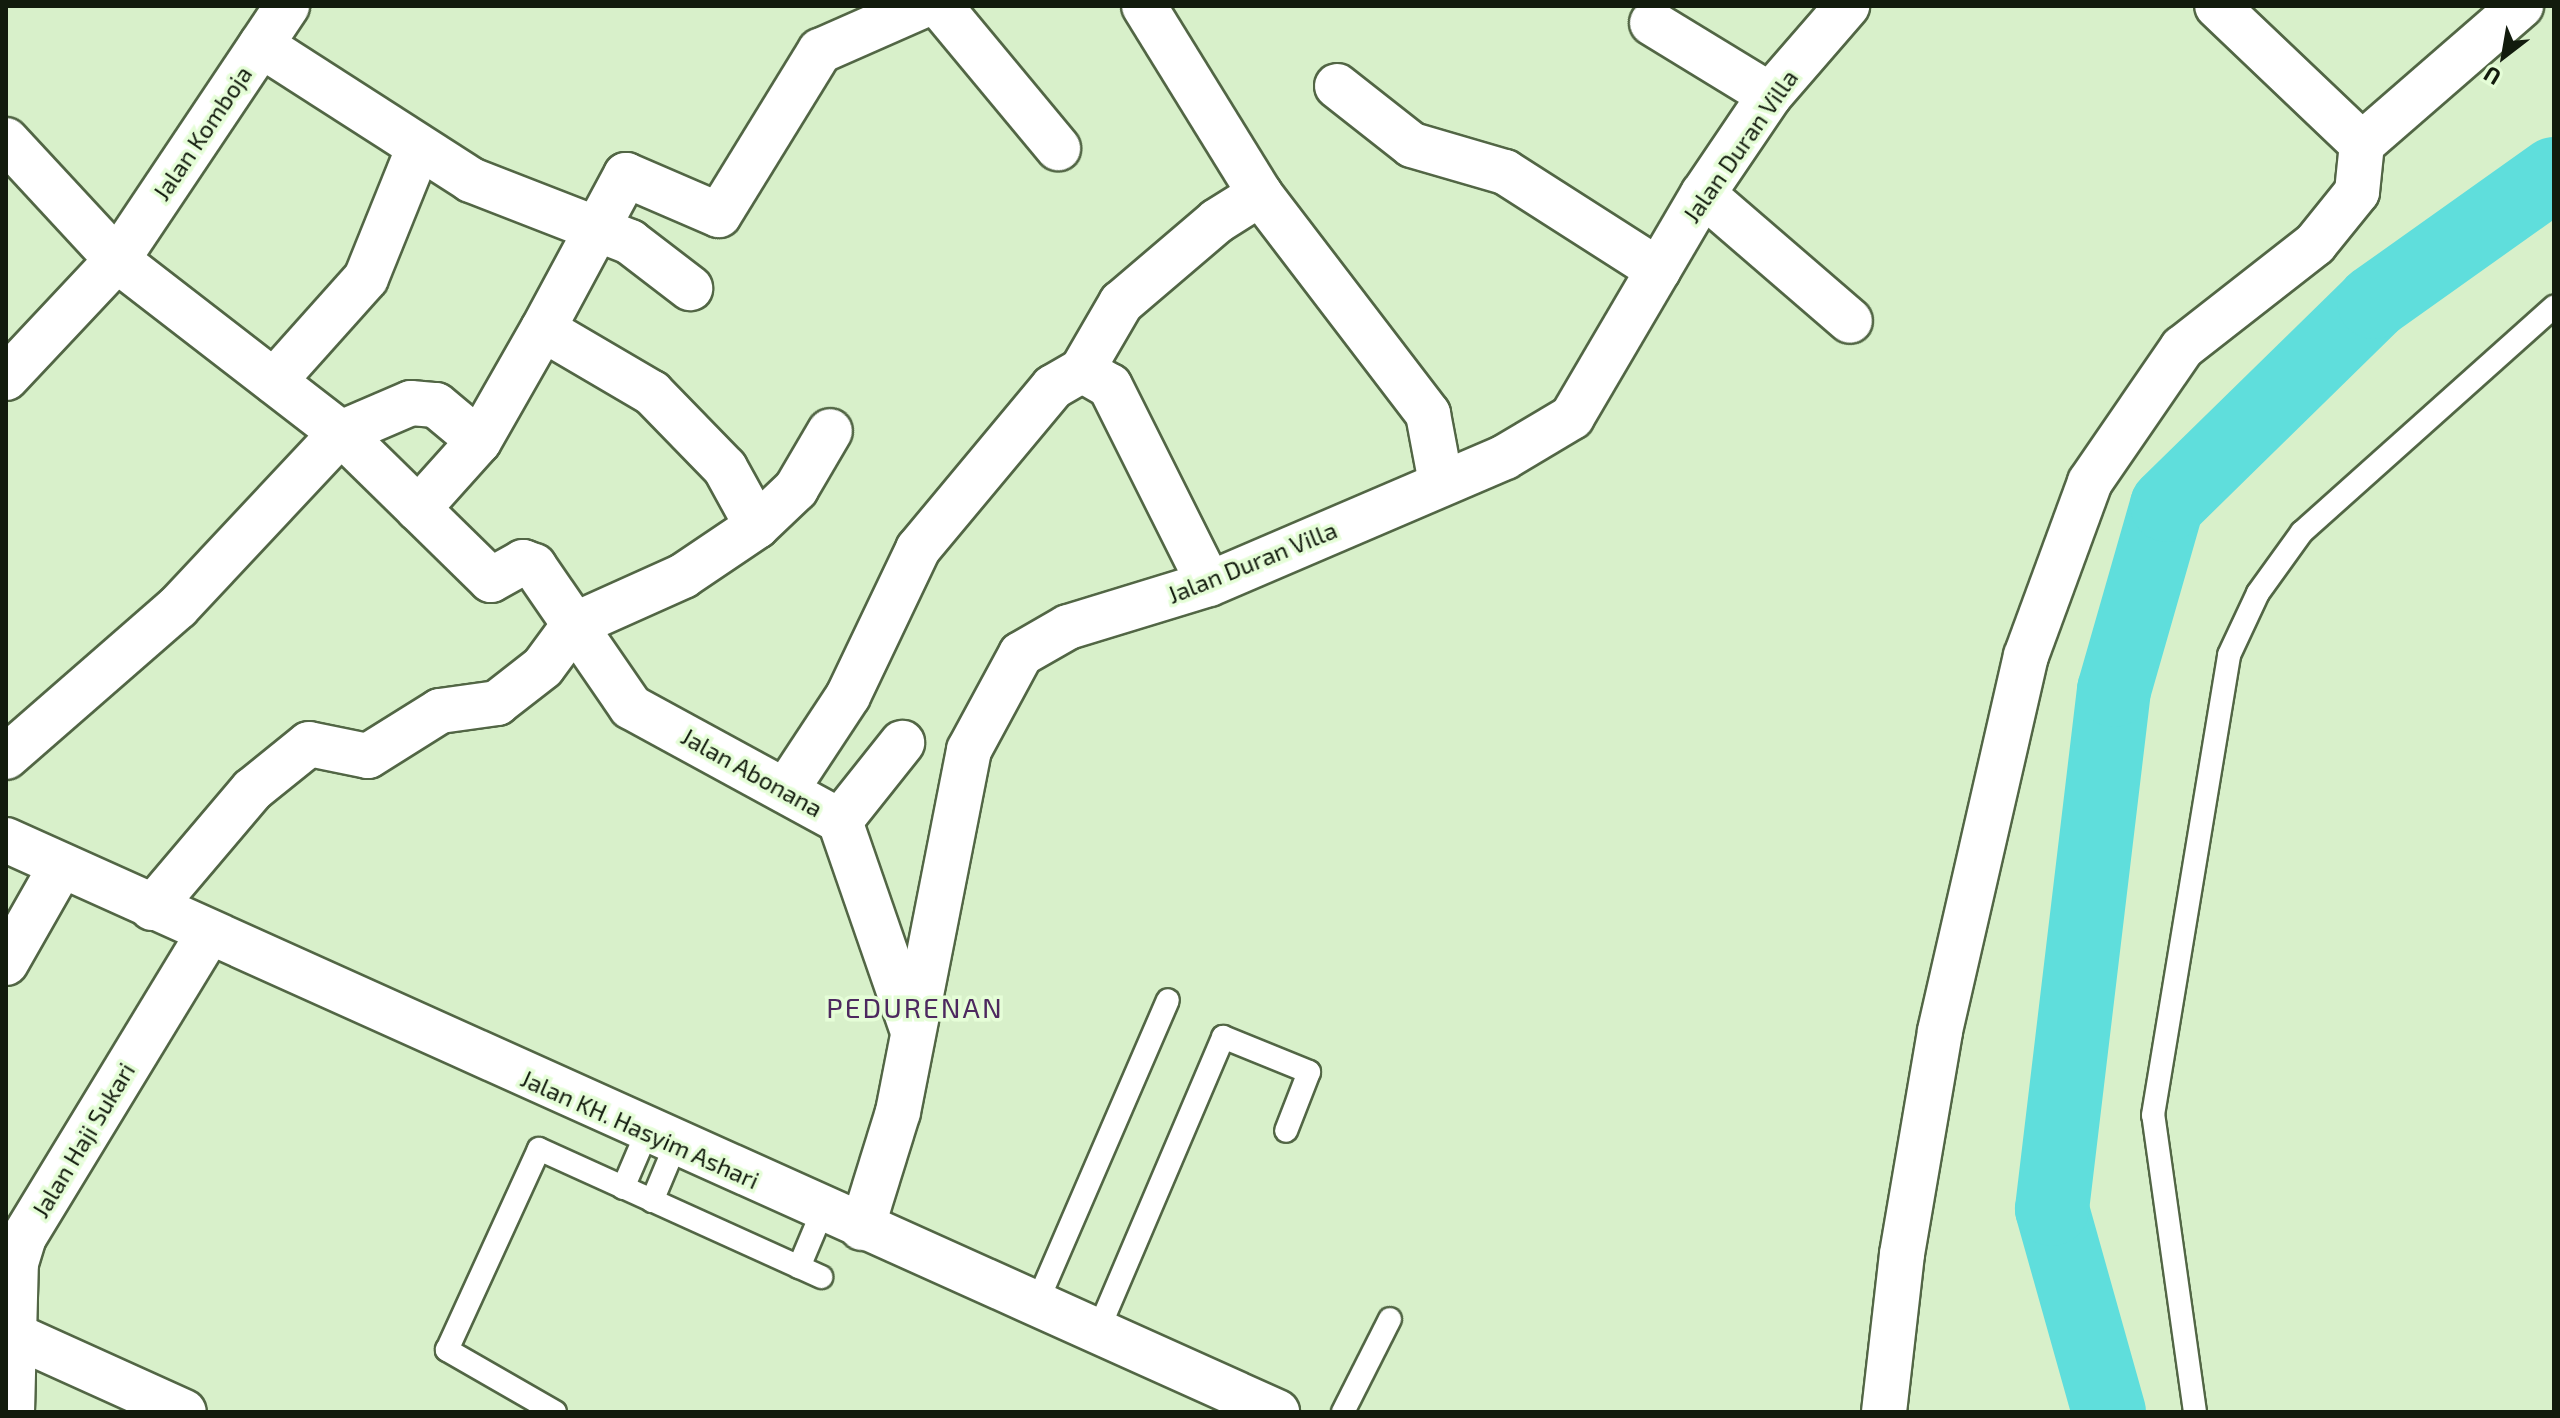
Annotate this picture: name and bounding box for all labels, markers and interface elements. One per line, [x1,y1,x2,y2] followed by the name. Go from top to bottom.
[2464,16,2544,96] north arrow
[146,60,258,206] street label: Jalan Komboja
[2478,62,2505,92] text: U
[1676,64,1804,228] street label: Jalan Duran Villa
[1163,515,1341,609] street label: Jalan Duran Villa
[676,721,828,823] street label: Jalan Abonana
[826,990,1004,1024] district label: PEDURENAN
[25,1057,141,1223] street label: Jalan Haji Sukari
[516,1063,764,1195] street label: Jalan KH. Hasyim Ashari

